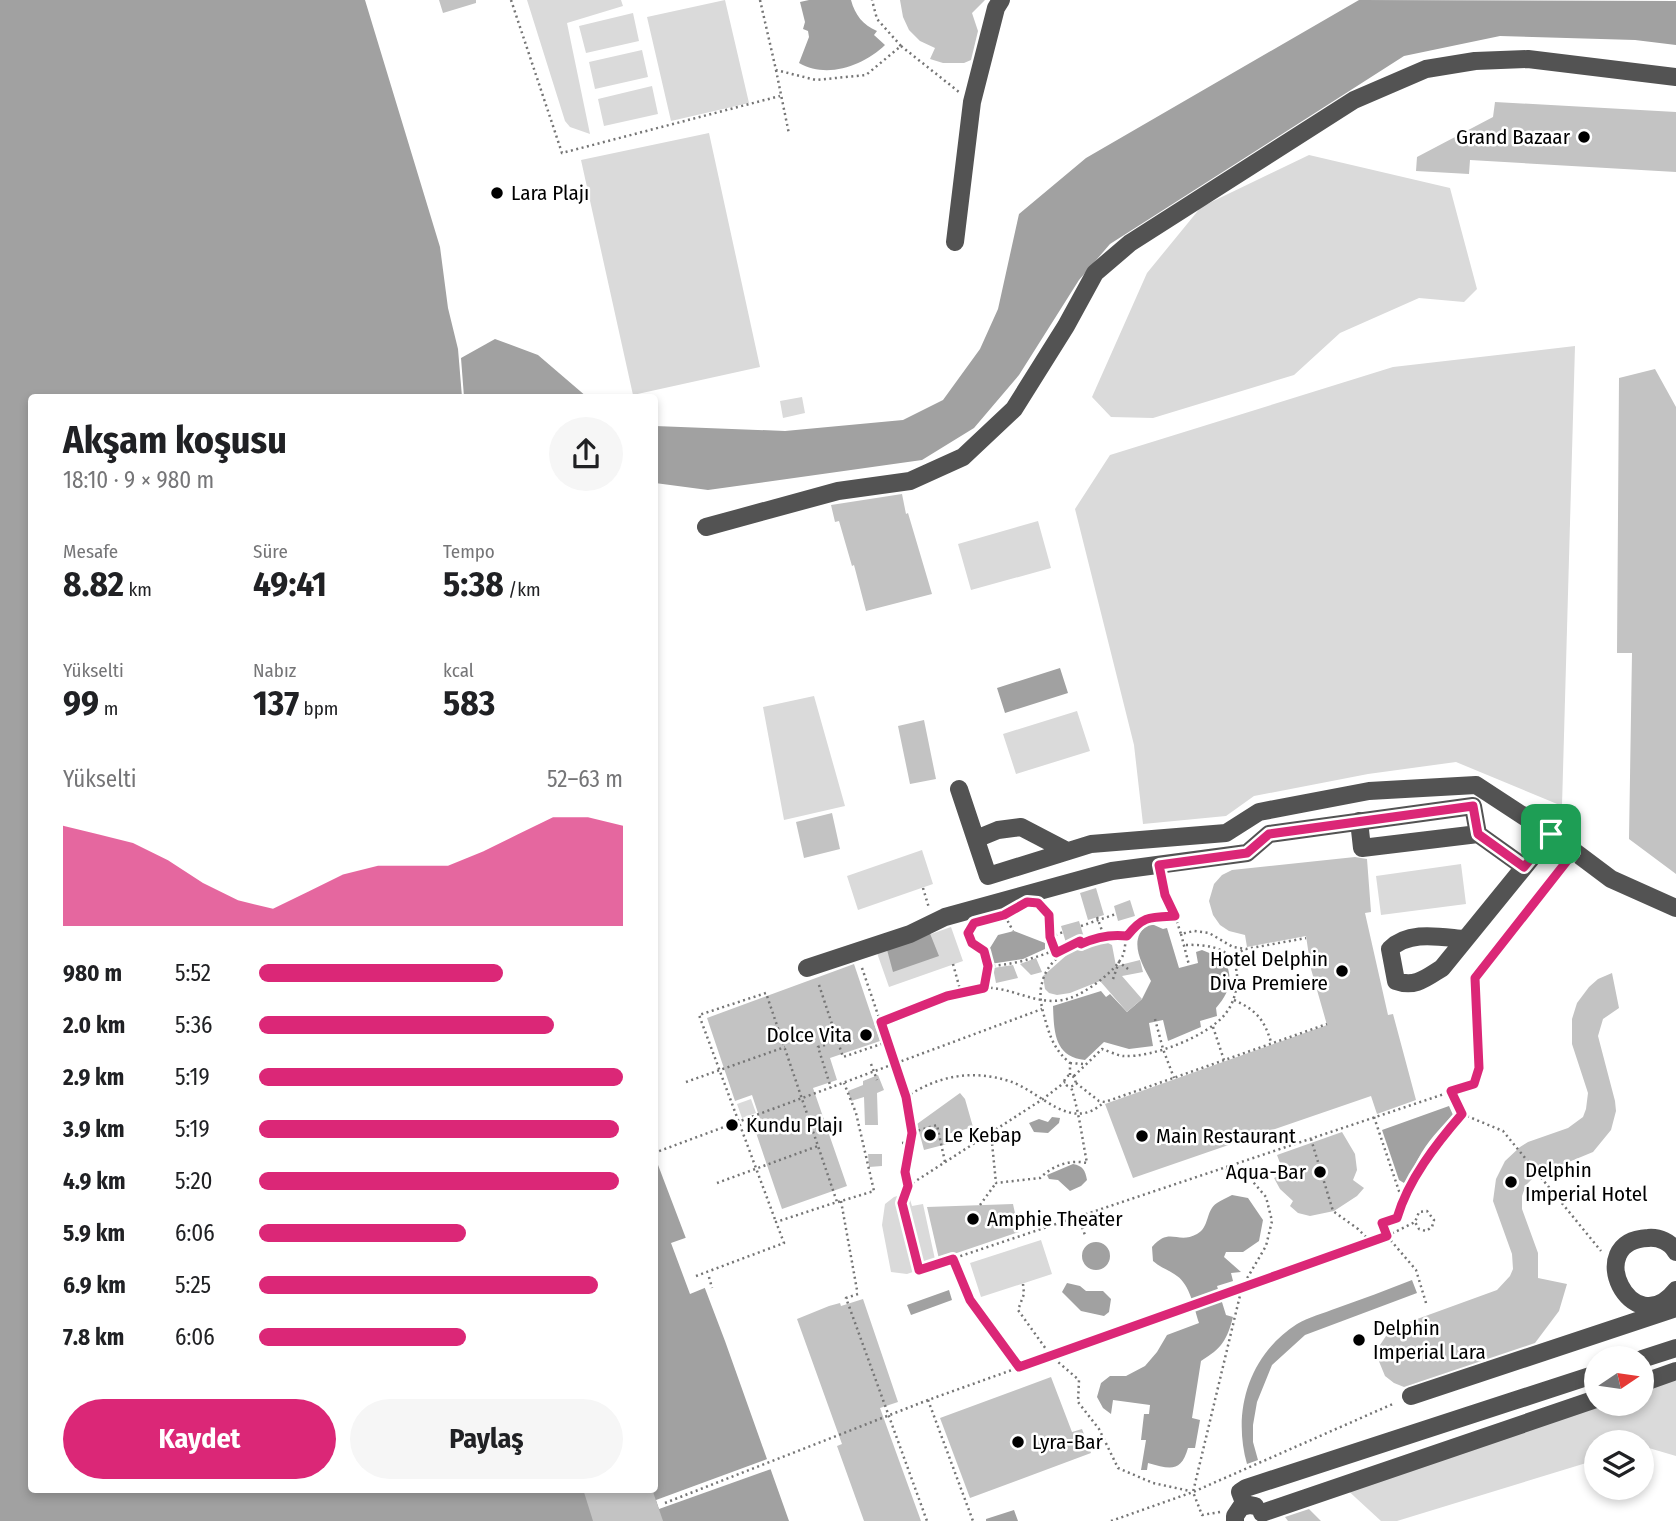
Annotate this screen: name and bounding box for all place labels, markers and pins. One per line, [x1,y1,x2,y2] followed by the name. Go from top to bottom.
[1456,124,1571,150] place label: Grand Bazaar
[1576,129,1592,145] marker: Grand Bazaar
[511,180,589,206] place label: Lara Plajı
[489,185,505,201] marker: Lara Plajı
[1521,804,1581,864] pin
[1210,946,1328,996] place label: Hotel Delphin Diva Premiere
[1334,963,1350,979] marker: Hotel Delphin Diva Premiere
[766,1022,852,1048] place label: Dolce Vita
[858,1027,874,1043] marker: Dolce Vita
[746,1112,843,1138] place label: Kundu Plajı
[724,1117,740,1133] marker: Kundu Plajı
[944,1122,1022,1148] place label: Le Kebap
[1156,1123,1296,1149] place label: Main Restaurant
[922,1127,938,1143] marker: Le Kebap
[1134,1128,1150,1144] marker: Main Restaurant
[1525,1157,1648,1207] place label: Delphin Imperial Hotel
[1226,1159,1307,1185] place label: Aqua-Bar
[1312,1164,1328,1180] marker: Aqua-Bar
[1503,1174,1519,1190] marker: Delphin Imperial Hotel
[987,1206,1123,1232] place label: Amphie Theater
[965,1211,981,1227] marker: Amphie Theater
[1373,1315,1486,1365] place label: Delphin Imperial Lara
[1351,1332,1367,1348] marker: Delphin Imperial Lara
[1032,1429,1104,1455] place label: Lyra-Bar
[1010,1434,1026,1450] marker: Lyra-Bar

